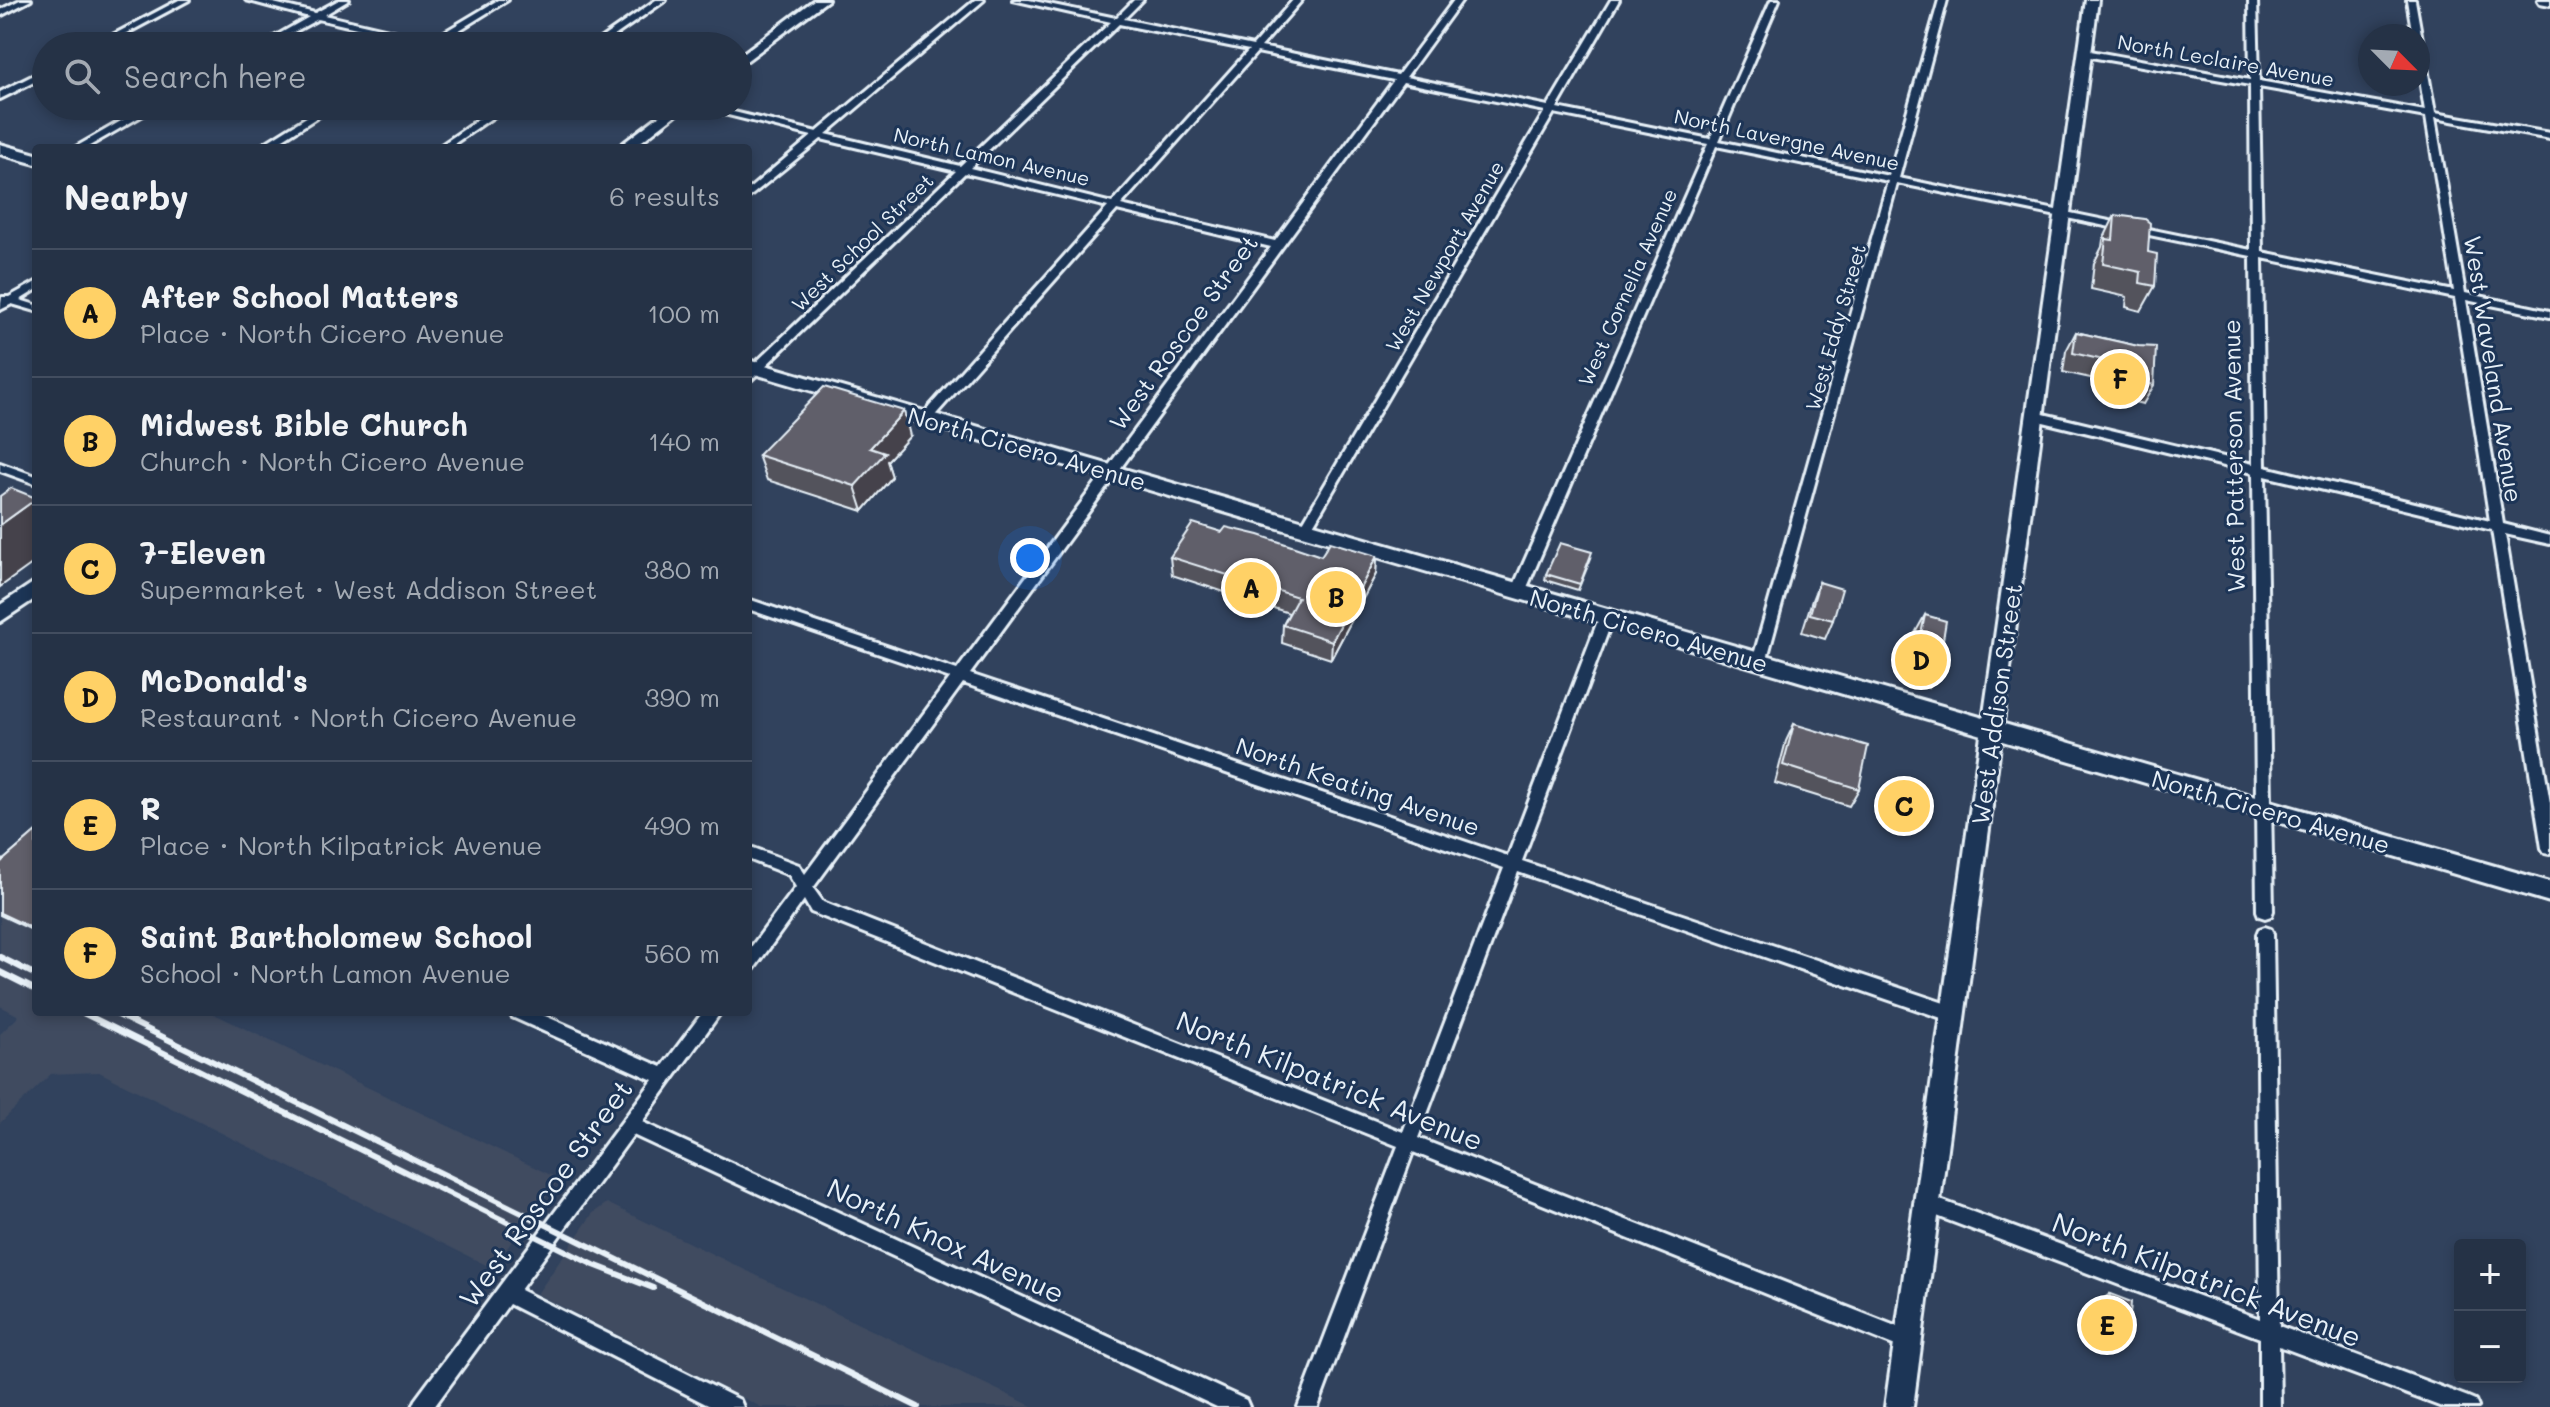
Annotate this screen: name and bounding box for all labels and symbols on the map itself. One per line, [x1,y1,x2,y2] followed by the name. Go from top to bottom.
[2358,24,2430,96] north arrow
[2116,28,2336,92] street label: North Leclaire Avenue
[1672,102,1902,176] street label: North Lavergne Avenue
[891,121,1093,191] street label: North Lamon Avenue
[1379,156,1509,356] street label: West Newport Avenue
[785,167,939,317] street label: West School Street
[1572,184,1682,390] street label: West Cornelia Avenue
[1102,228,1264,436] street label: West Roscoe Street
[2458,233,2530,505] street label: West Waveland Avenue
[1799,241,1871,413] street label: West Eddy Street
[2215,319,2251,593] street label: West Patterson Avenue
[2094,349,2146,409] pin: F
[904,399,1150,497] street label: North Cicero Avenue
[1010,538,1050,578] your location
[1225,558,1277,618] pin: A
[1310,567,1362,627] pin: B
[1526,581,1772,679] street label: North Cicero Avenue
[1964,581,2028,827] street label: West Addison Street
[1895,630,1947,690] pin: D
[1232,730,1484,842] street label: North Keating Avenue
[2148,762,2394,860] street label: North Cicero Avenue
[1878,776,1930,836] pin: C
[1171,1002,1489,1158] street label: North Kilpatrick Avenue
[450,1072,640,1314] street label: West Roscoe Street
[822,1169,1070,1311] street label: North Knox Avenue
[2048,1203,2366,1355] street label: North Kilpatrick Avenue
[2081,1295,2133,1355] pin: E

